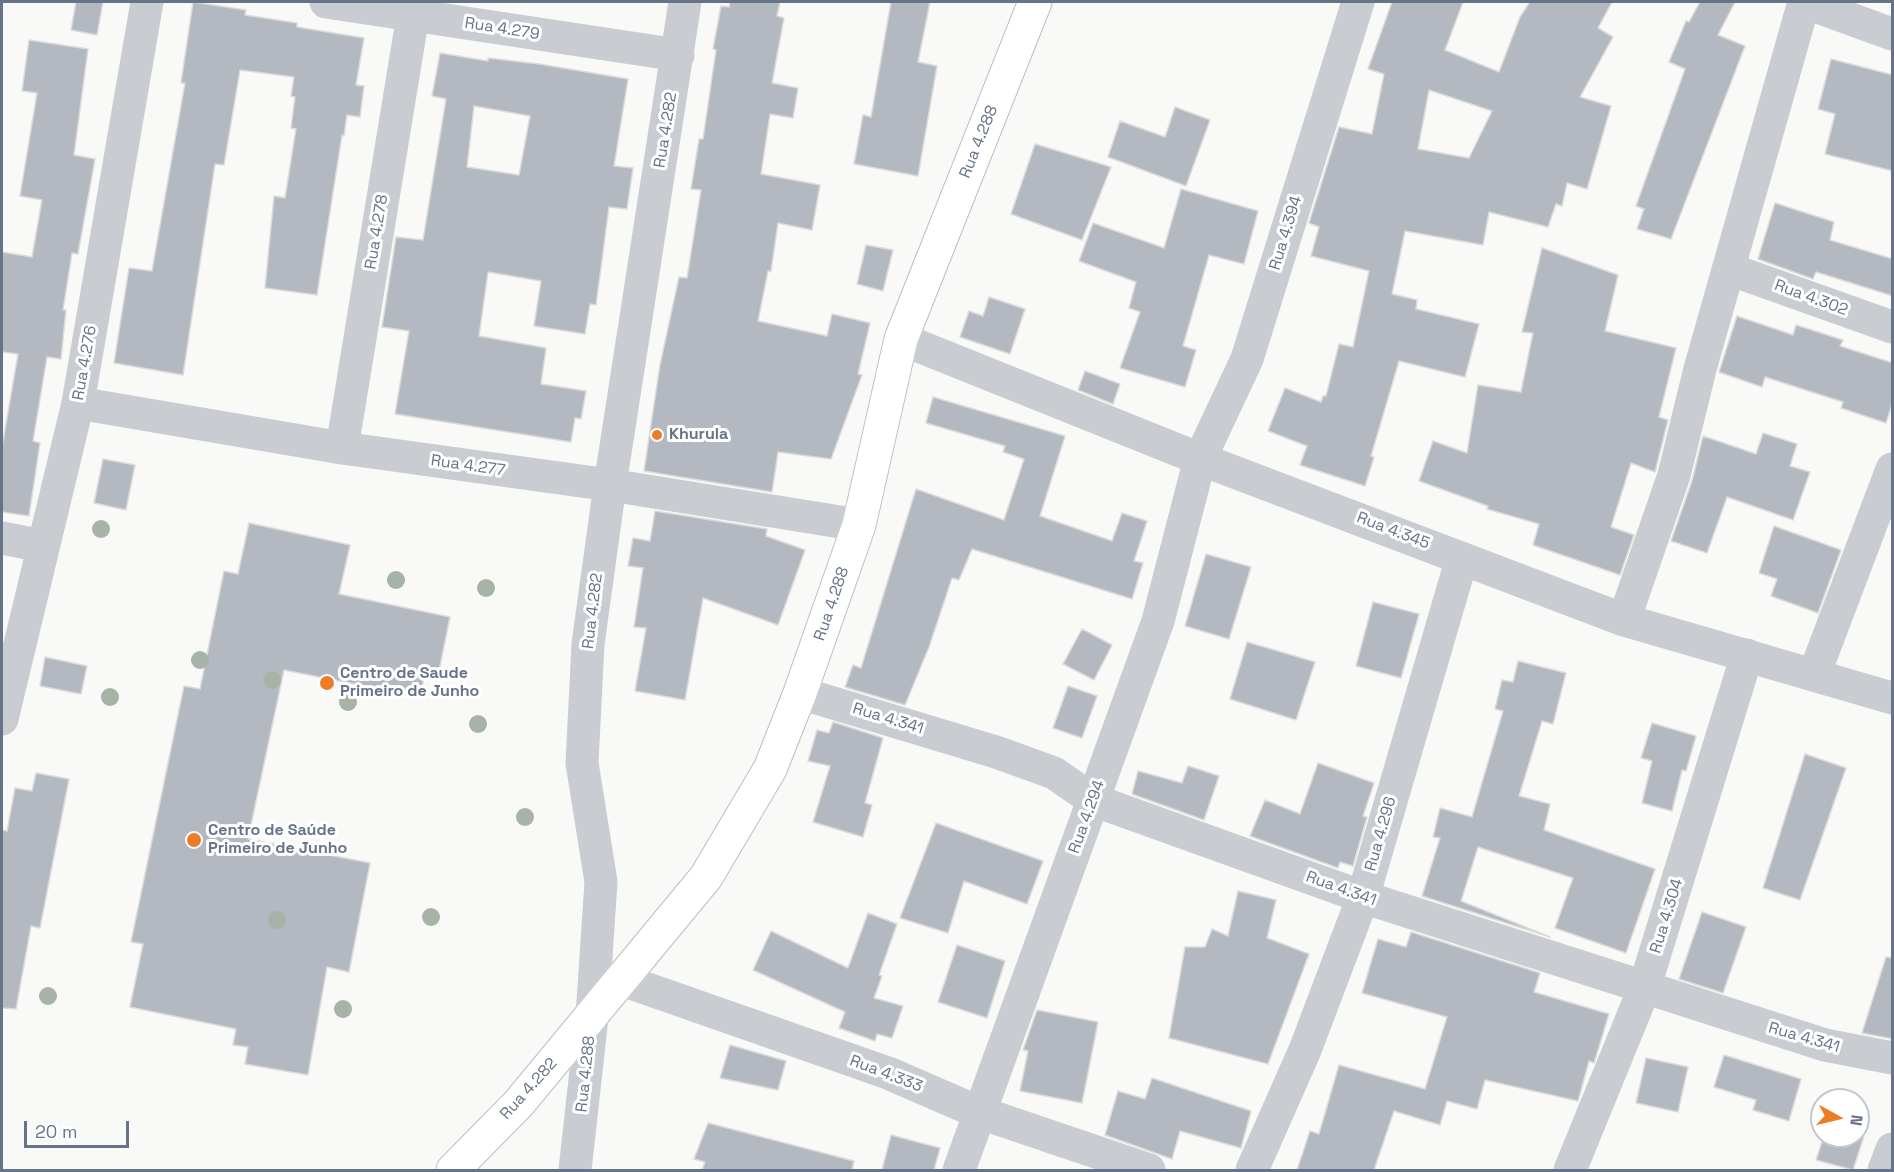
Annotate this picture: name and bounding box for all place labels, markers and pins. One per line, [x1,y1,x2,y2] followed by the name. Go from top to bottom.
[669,425,728,445] place label: Khurula
[650,428,664,442] marker: Khurula
[340,664,479,702] place label: Centro de Saude Primeiro de Junho
[318,674,336,692] marker: Centro de Saude Primeiro de Junho
[208,821,347,859] place label: Centro de Saúde Primeiro de Junho
[185,831,203,849] marker: Centro de Saúde Primeiro de Junho

